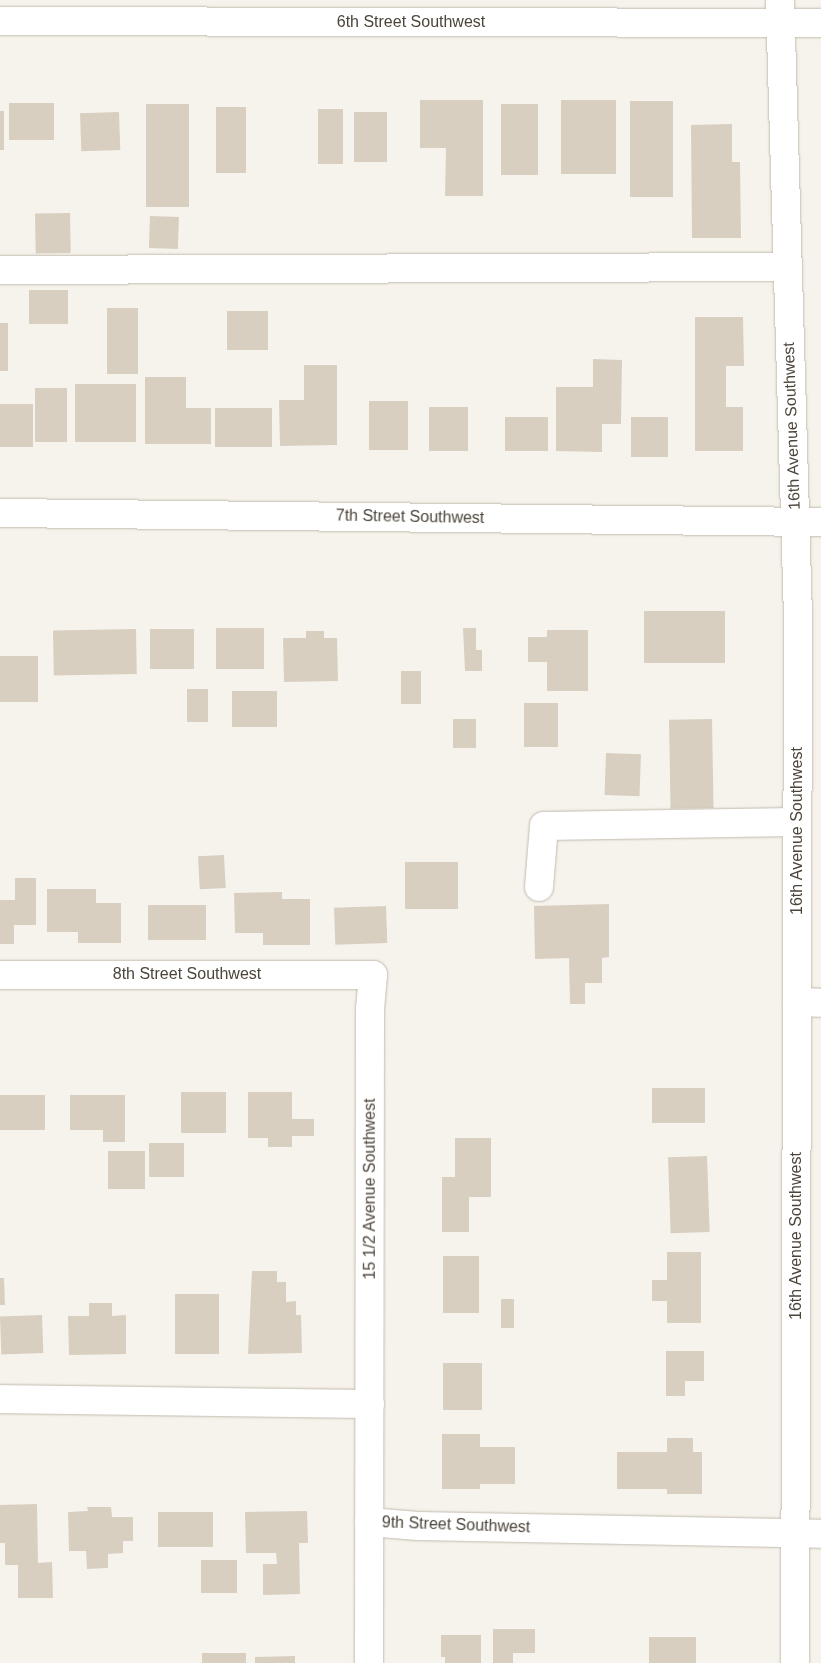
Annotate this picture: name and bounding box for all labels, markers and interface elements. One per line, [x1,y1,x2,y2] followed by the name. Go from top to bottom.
[337,12,485,32] street label: 6th Street Southwest
[779,341,805,511] street label: 16th Avenue Southwest
[336,506,484,528] street label: 7th Street Southwest
[787,747,807,915] street label: 16th Avenue Southwest
[113,964,261,984] street label: 8th Street Southwest
[360,1098,380,1280] street label: 15 1/2 Avenue Southwest
[786,1152,806,1320] street label: 16th Avenue Southwest
[381,1513,531,1537] street label: 9th Street Southwest

